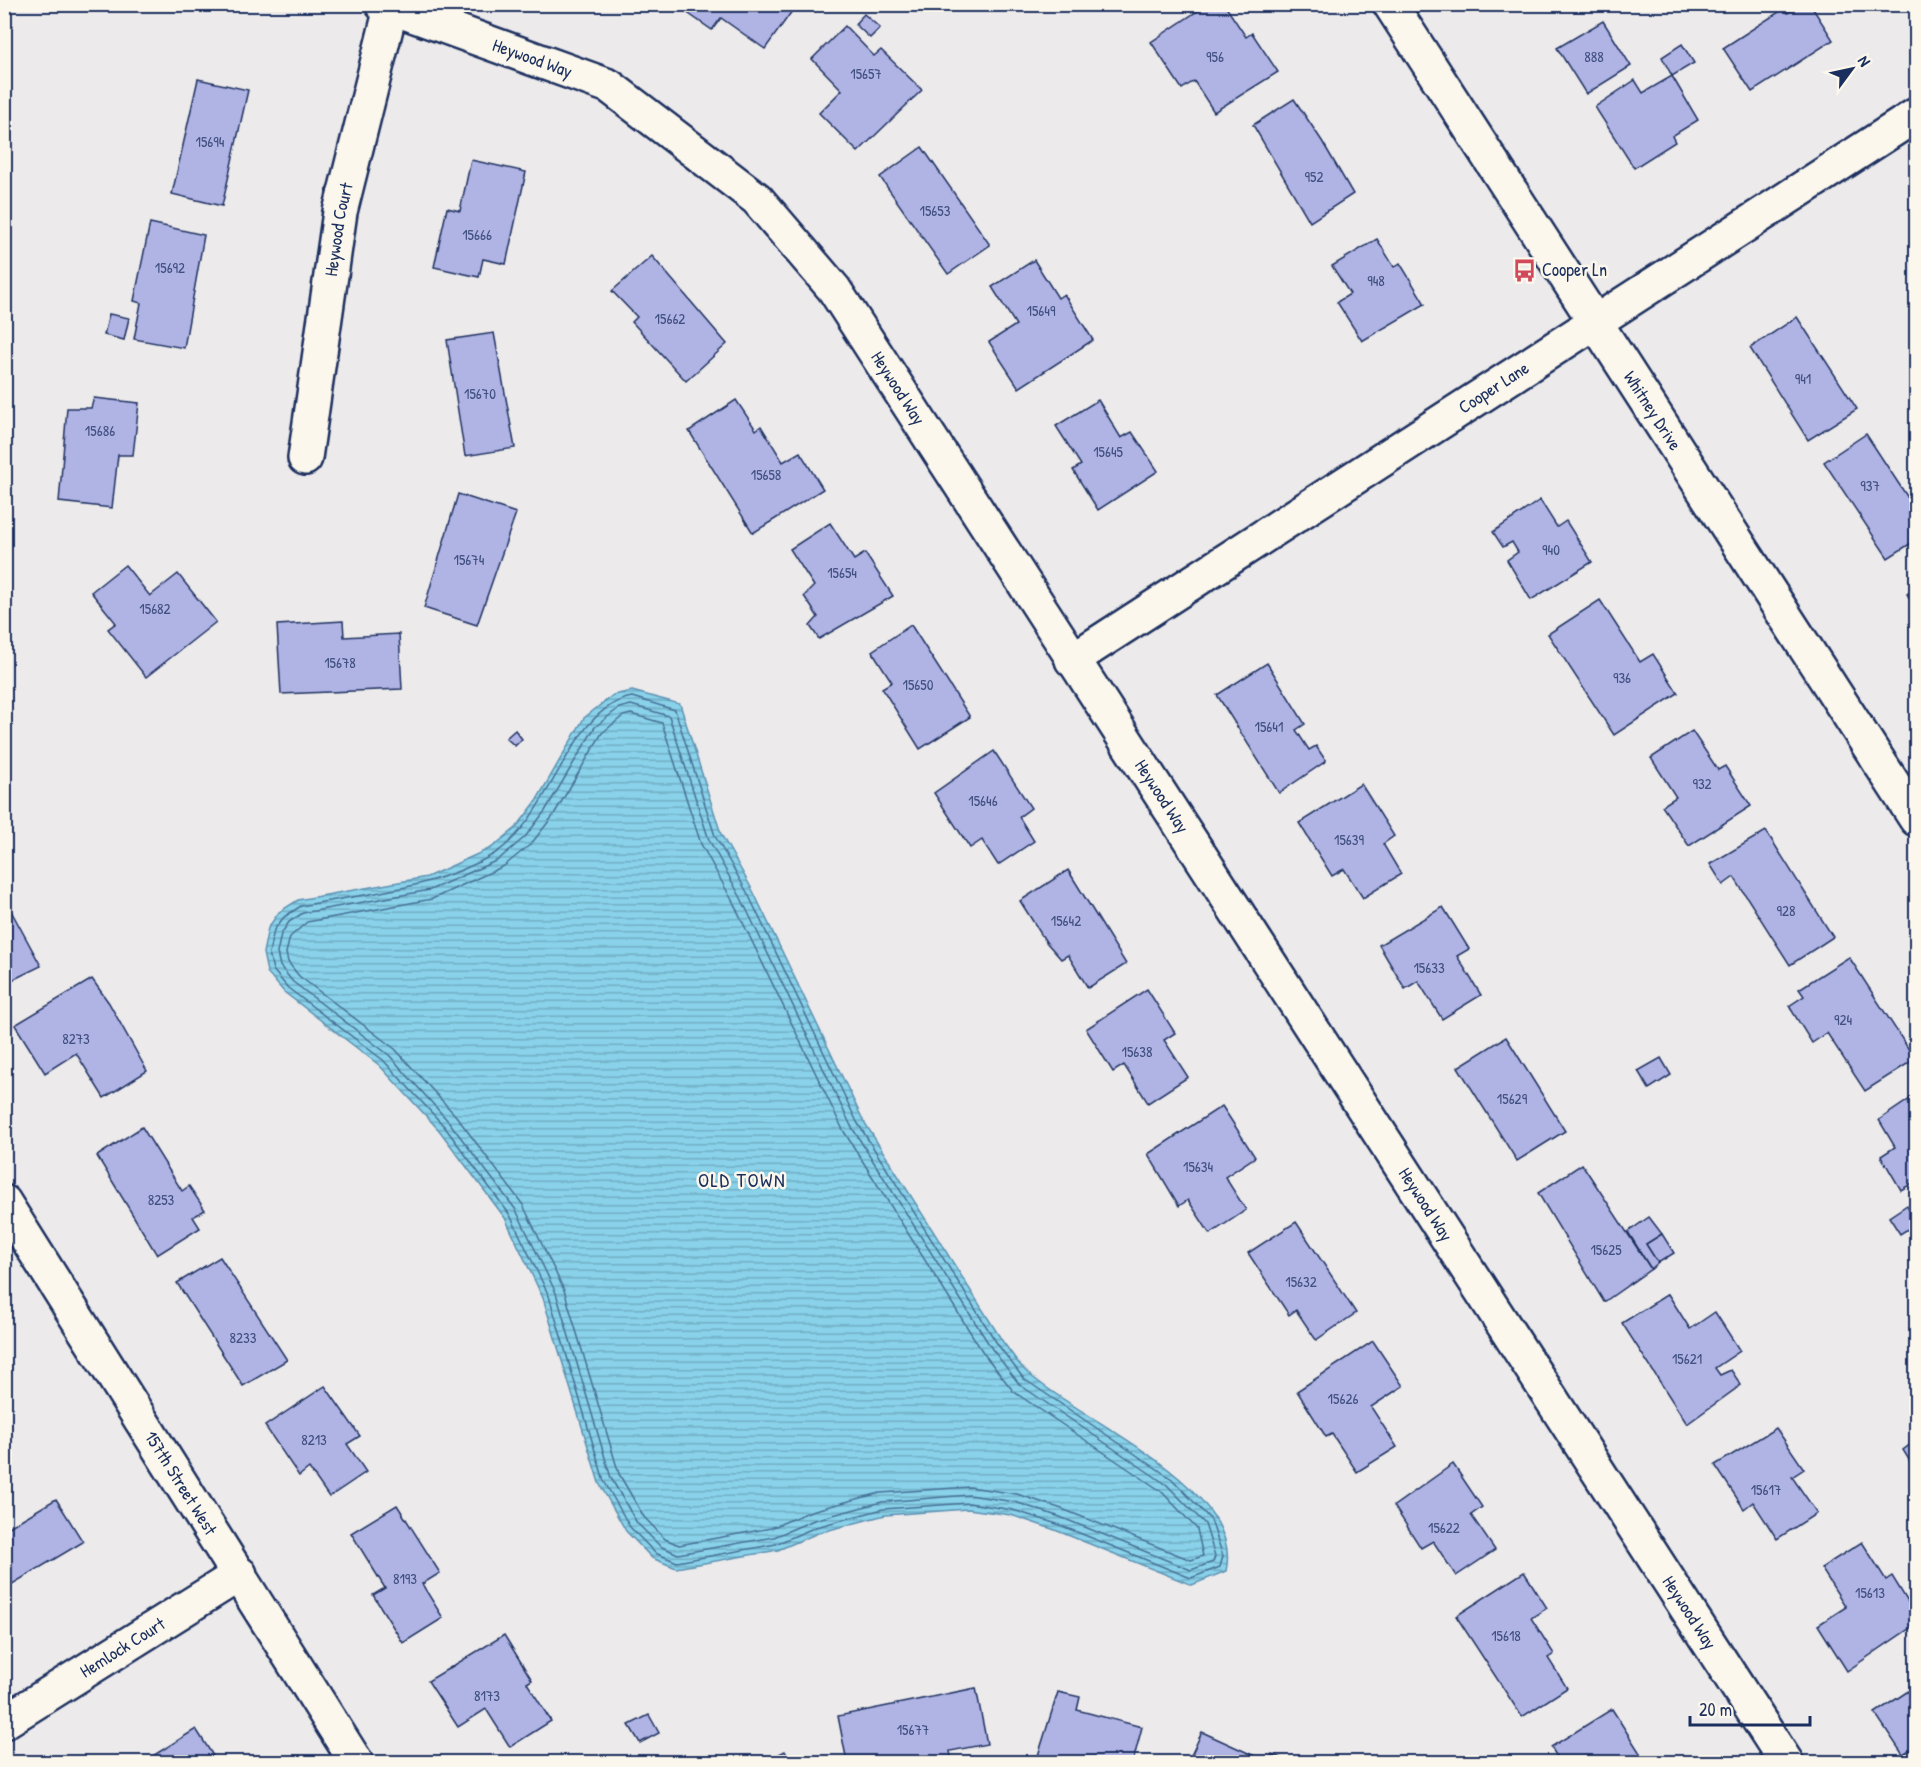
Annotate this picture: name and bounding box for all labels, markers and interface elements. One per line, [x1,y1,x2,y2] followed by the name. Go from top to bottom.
[489,32,576,84] street label: Heywood Way
[1822,39,1882,99] north arrow
[1206,46,1224,67] house number: 956
[1584,46,1604,67] house number: 888
[1853,51,1876,71] text: N
[850,63,882,84] house number: 15657
[196,131,225,152] house number: 15694
[1305,166,1323,187] house number: 952
[318,179,359,278] street label: Heywood Court
[920,200,951,221] house number: 15653
[462,224,492,245] house number: 15666
[155,257,185,278] house number: 15692
[1511,257,1537,283] bus stop icon: Cooper Ln
[1542,257,1607,282] place label: Cooper Ln
[1367,270,1385,291] house number: 948
[1027,300,1056,321] house number: 15649
[655,308,685,329] house number: 15662
[865,346,932,430] street label: Heywood Way
[1453,355,1534,419] street label: Cooper Lane
[1618,366,1688,455] street label: Whitney Drive
[1795,368,1811,389] house number: 941
[464,383,496,404] house number: 15670
[85,420,115,441] house number: 15686
[1093,441,1124,462] house number: 15645
[751,464,781,485] house number: 15658
[1860,475,1880,496] house number: 937
[1542,539,1560,560] house number: 940
[454,549,485,570] house number: 15674
[827,562,857,583] house number: 15654
[139,598,171,619] house number: 15682
[324,652,356,673] house number: 15678
[1613,667,1631,688] house number: 936
[903,674,934,695] house number: 15650
[1255,716,1283,737] house number: 15641
[1129,754,1196,838] street label: Heywood Way
[1692,773,1712,794] house number: 932
[968,790,998,811] house number: 15646
[1334,829,1364,850] house number: 15639
[1776,900,1796,921] house number: 928
[1051,910,1081,931] house number: 15642
[1413,957,1445,978] house number: 15633
[1834,1009,1852,1030] house number: 924
[62,1028,90,1049] house number: 8273
[1122,1041,1153,1062] house number: 15638
[1497,1088,1528,1109] house number: 15629
[1183,1156,1213,1177] house number: 15634
[1393,1163,1459,1246] street label: Heywood Way
[698,1166,786,1193] district label: OLD TOWN
[148,1189,175,1210] house number: 8253
[1590,1239,1622,1260] house number: 15625
[1285,1271,1317,1292] house number: 15632
[230,1327,257,1348] house number: 8233
[1672,1348,1702,1369] house number: 15621
[1328,1388,1358,1409] house number: 15626
[139,1426,224,1540] street label: 157th Street West
[301,1429,327,1450] house number: 8213
[1751,1479,1781,1500] house number: 15617
[1428,1517,1460,1538] house number: 15622
[393,1568,417,1589] house number: 8193
[1657,1571,1723,1654] street label: Heywood Way
[1855,1582,1885,1603] house number: 15613
[75,1611,170,1683] street label: Hemlock Court
[1491,1625,1521,1646] house number: 15618
[474,1685,500,1706] house number: 8173
[1690,1689,1810,1727] scale bar
[1699,1697,1732,1722] text: 20 m
[897,1719,929,1740] house number: 15677

